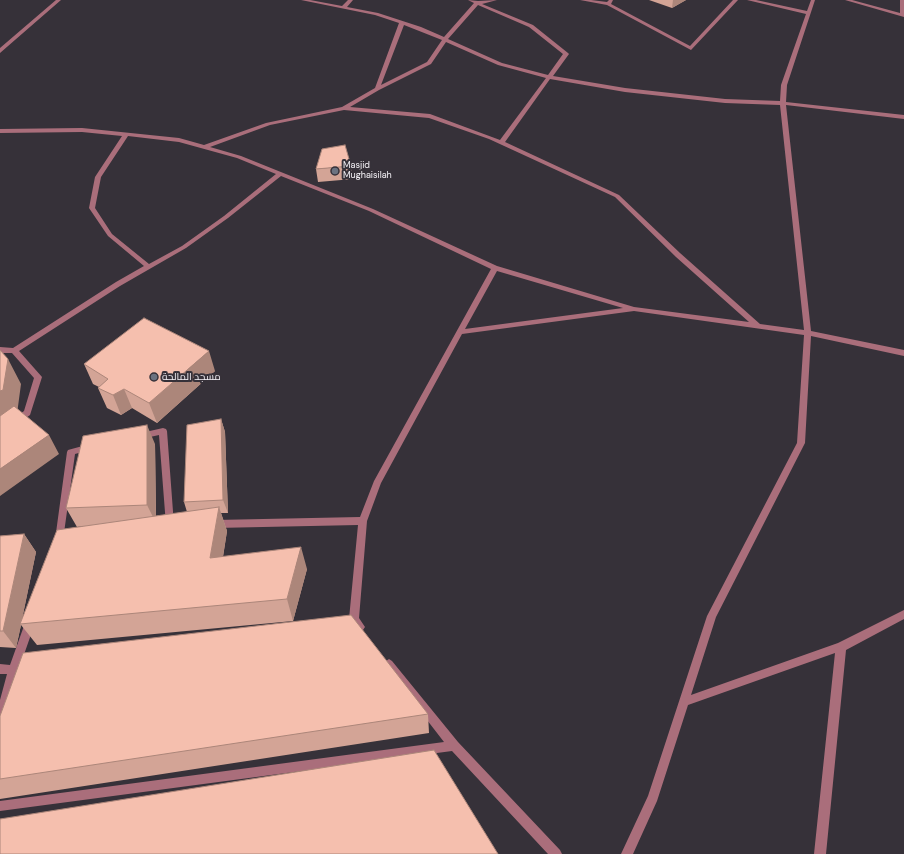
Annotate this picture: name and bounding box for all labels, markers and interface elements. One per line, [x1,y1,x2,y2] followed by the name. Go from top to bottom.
[343,161,392,182] place label: Masjid Mughaisilah
[330,166,340,176] marker: Masjid Mughaisilah
[162,371,221,383] place label: مسجد المالحة
[149,372,159,382] marker: مسجد المالحة

